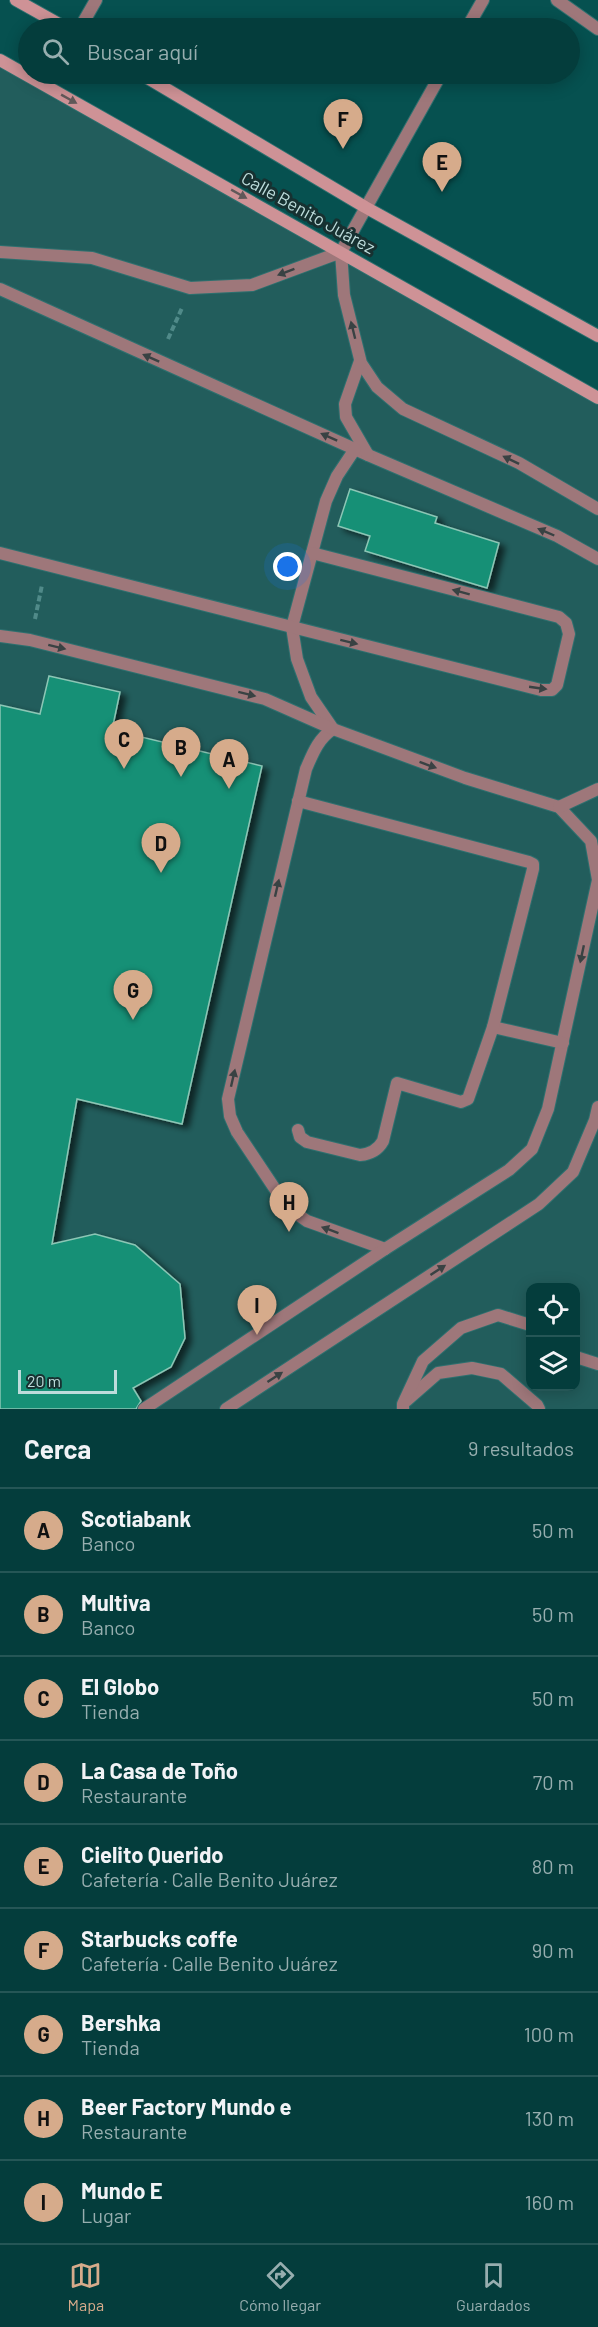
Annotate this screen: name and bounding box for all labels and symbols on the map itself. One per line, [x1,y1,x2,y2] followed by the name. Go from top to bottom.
[61,93,77,104] one-way arrow
[324,100,362,149] pin: F
[422,142,462,192] pin: E
[238,166,379,258] street label: Calle Benito Juárez
[231,189,248,199] one-way arrow
[277,268,295,277] one-way arrow
[347,321,357,339] one-way arrow
[142,352,160,362] one-way arrow
[320,433,337,442] one-way arrow
[502,455,519,464] one-way arrow
[538,527,555,536] one-way arrow
[273,552,302,581] your location
[452,587,470,596] one-way arrow
[340,637,358,647] one-way arrow
[48,643,67,653] one-way arrow
[529,684,548,693] one-way arrow
[238,690,256,699] one-way arrow
[104,720,144,769] pin: C
[162,728,201,777] pin: B
[210,740,248,789] pin: A
[419,760,437,770] one-way arrow
[142,824,180,873] pin: D
[273,879,283,897] one-way arrow
[576,945,586,963] one-way arrow
[114,970,152,1020] pin: G
[228,1069,238,1087] one-way arrow
[270,1182,308,1232] pin: H
[321,1224,339,1234] one-way arrow
[430,1265,446,1276] one-way arrow
[238,1286,276,1335] pin: I
[18,1367,117,1394] scale bar
[267,1372,283,1383] one-way arrow

